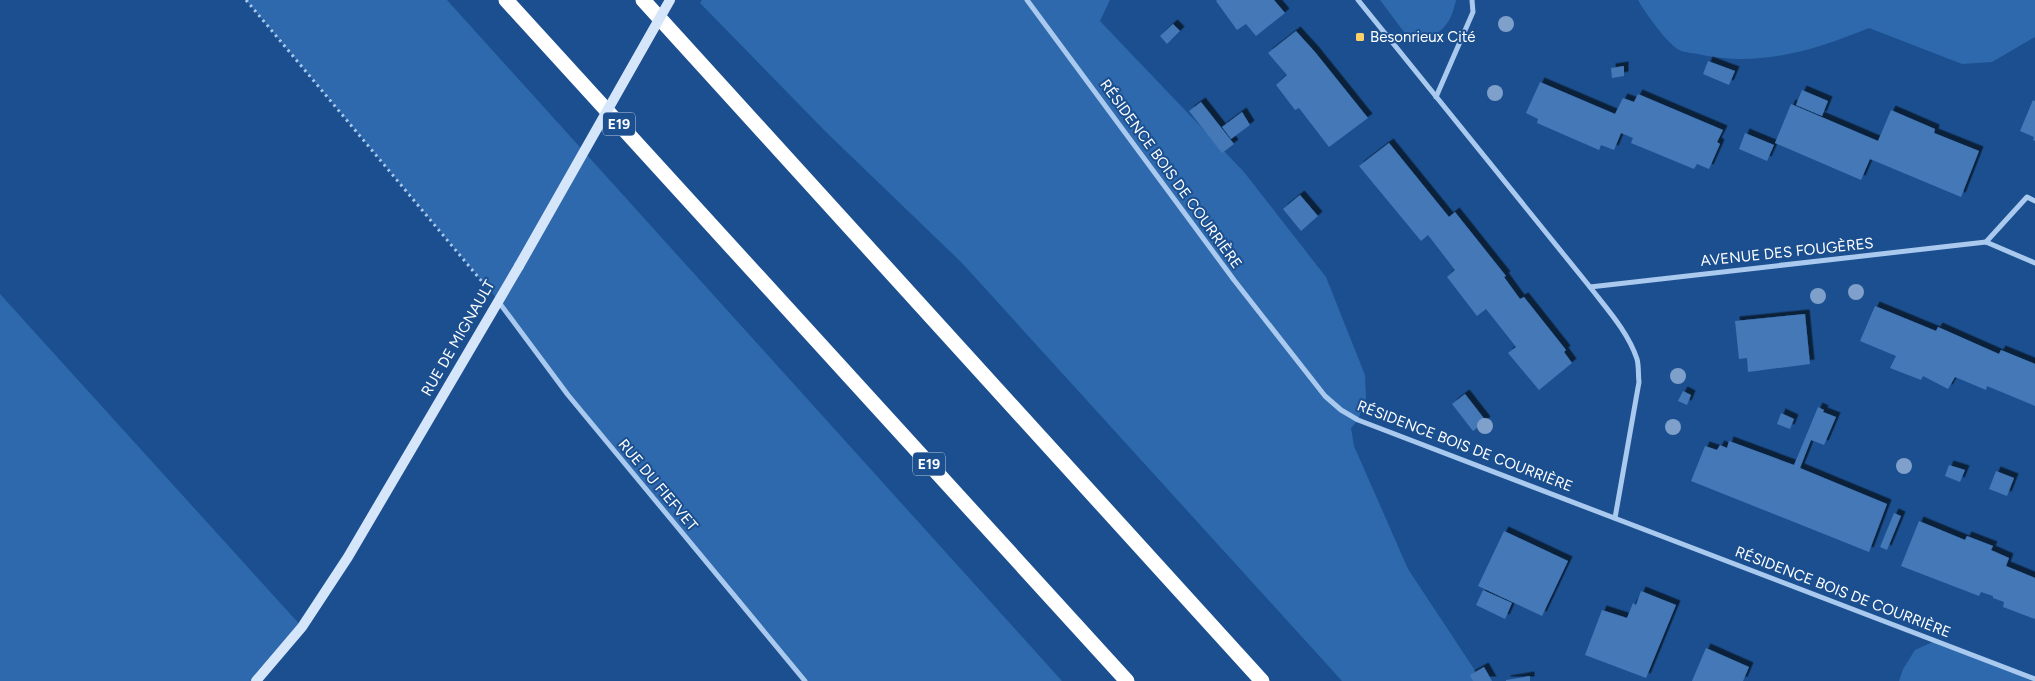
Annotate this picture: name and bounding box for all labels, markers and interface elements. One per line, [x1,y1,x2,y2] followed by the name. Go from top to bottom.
[1370,28,1476,46] place label: Besonrieux Cité
[1354,31,1366,43] marker: Besonrieux Cité
[1096,76,1246,272] street label: RÉSIDENCE BOIS DE COURRIÈRE
[603,112,635,136] road number: E19
[1700,234,1874,270] street label: AVENUE DES FOUGÈRES
[417,276,499,399] street label: RUE DE MIGNAULT
[1355,396,1575,496] street label: RÉSIDENCE BOIS DE COURRIÈRE
[614,436,702,535] street label: RUE DU FIEFVET
[913,452,945,476] road number: E19
[1733,542,1953,642] street label: RÉSIDENCE BOIS DE COURRIÈRE

